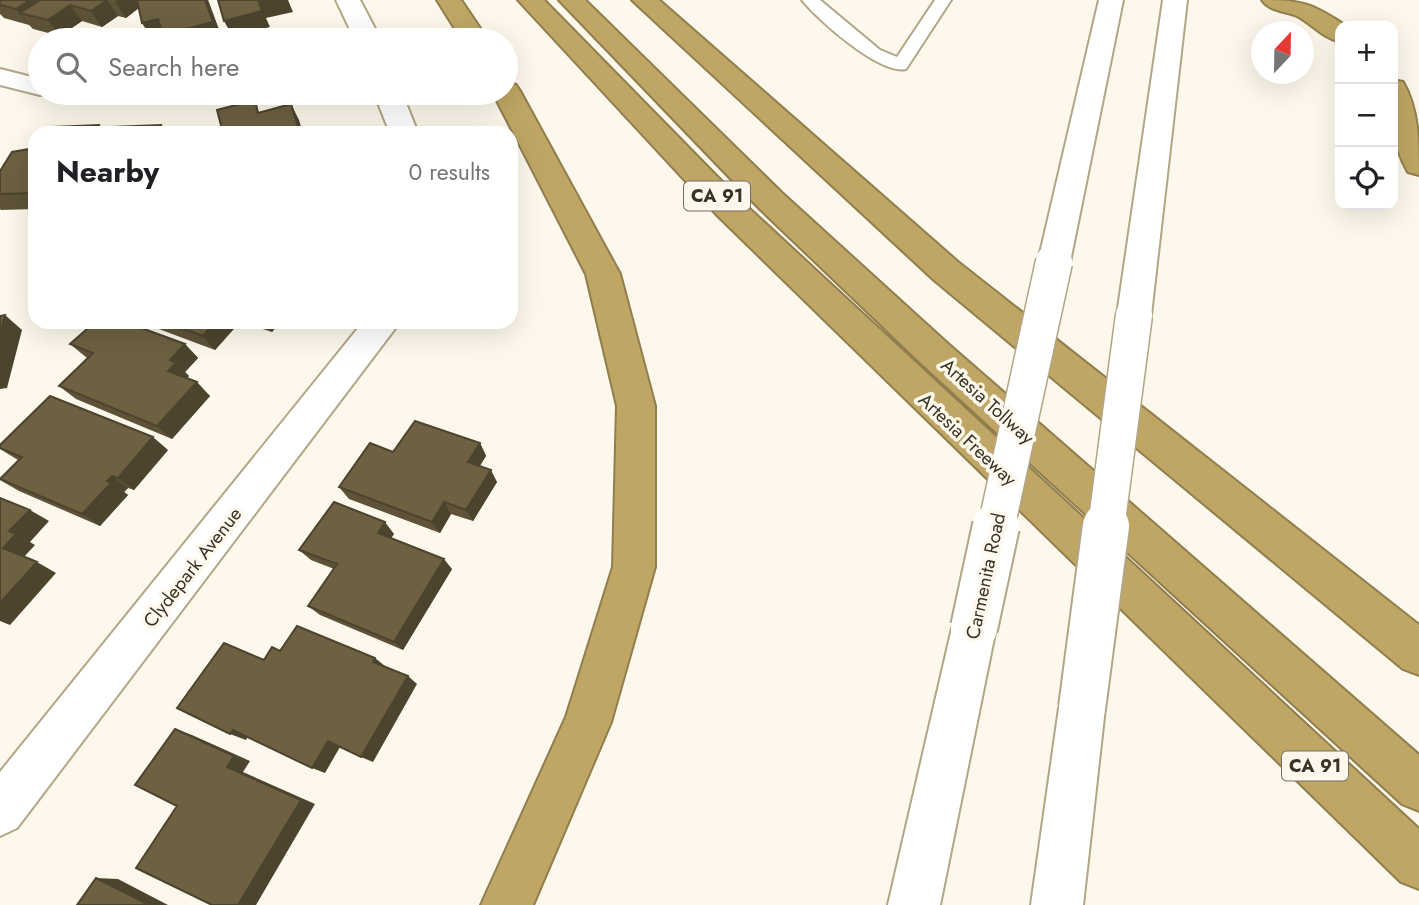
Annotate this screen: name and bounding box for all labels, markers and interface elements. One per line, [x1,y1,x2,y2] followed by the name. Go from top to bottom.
[1251,21,1314,84] north arrow
[1335,21,1398,210] map controls
[1335,21,1398,84] button: +
[28,28,518,105] search box
[52,48,90,86] icon: search
[108,48,240,86] text: Search here
[1335,84,1398,147] button: −
[1335,147,1398,210] button: locate
[56,150,159,193] text: Nearby
[408,155,490,189] text: 0 results
[684,182,750,210] road number: CA 91
[935,352,1041,451] street label: Artesia Tollway
[912,387,1023,493] street label: Artesia Freeway
[137,501,248,633] street label: Clydepark Avenue
[959,510,1012,642] street label: Carmenita Road
[1282,752,1348,780] road number: CA 91

